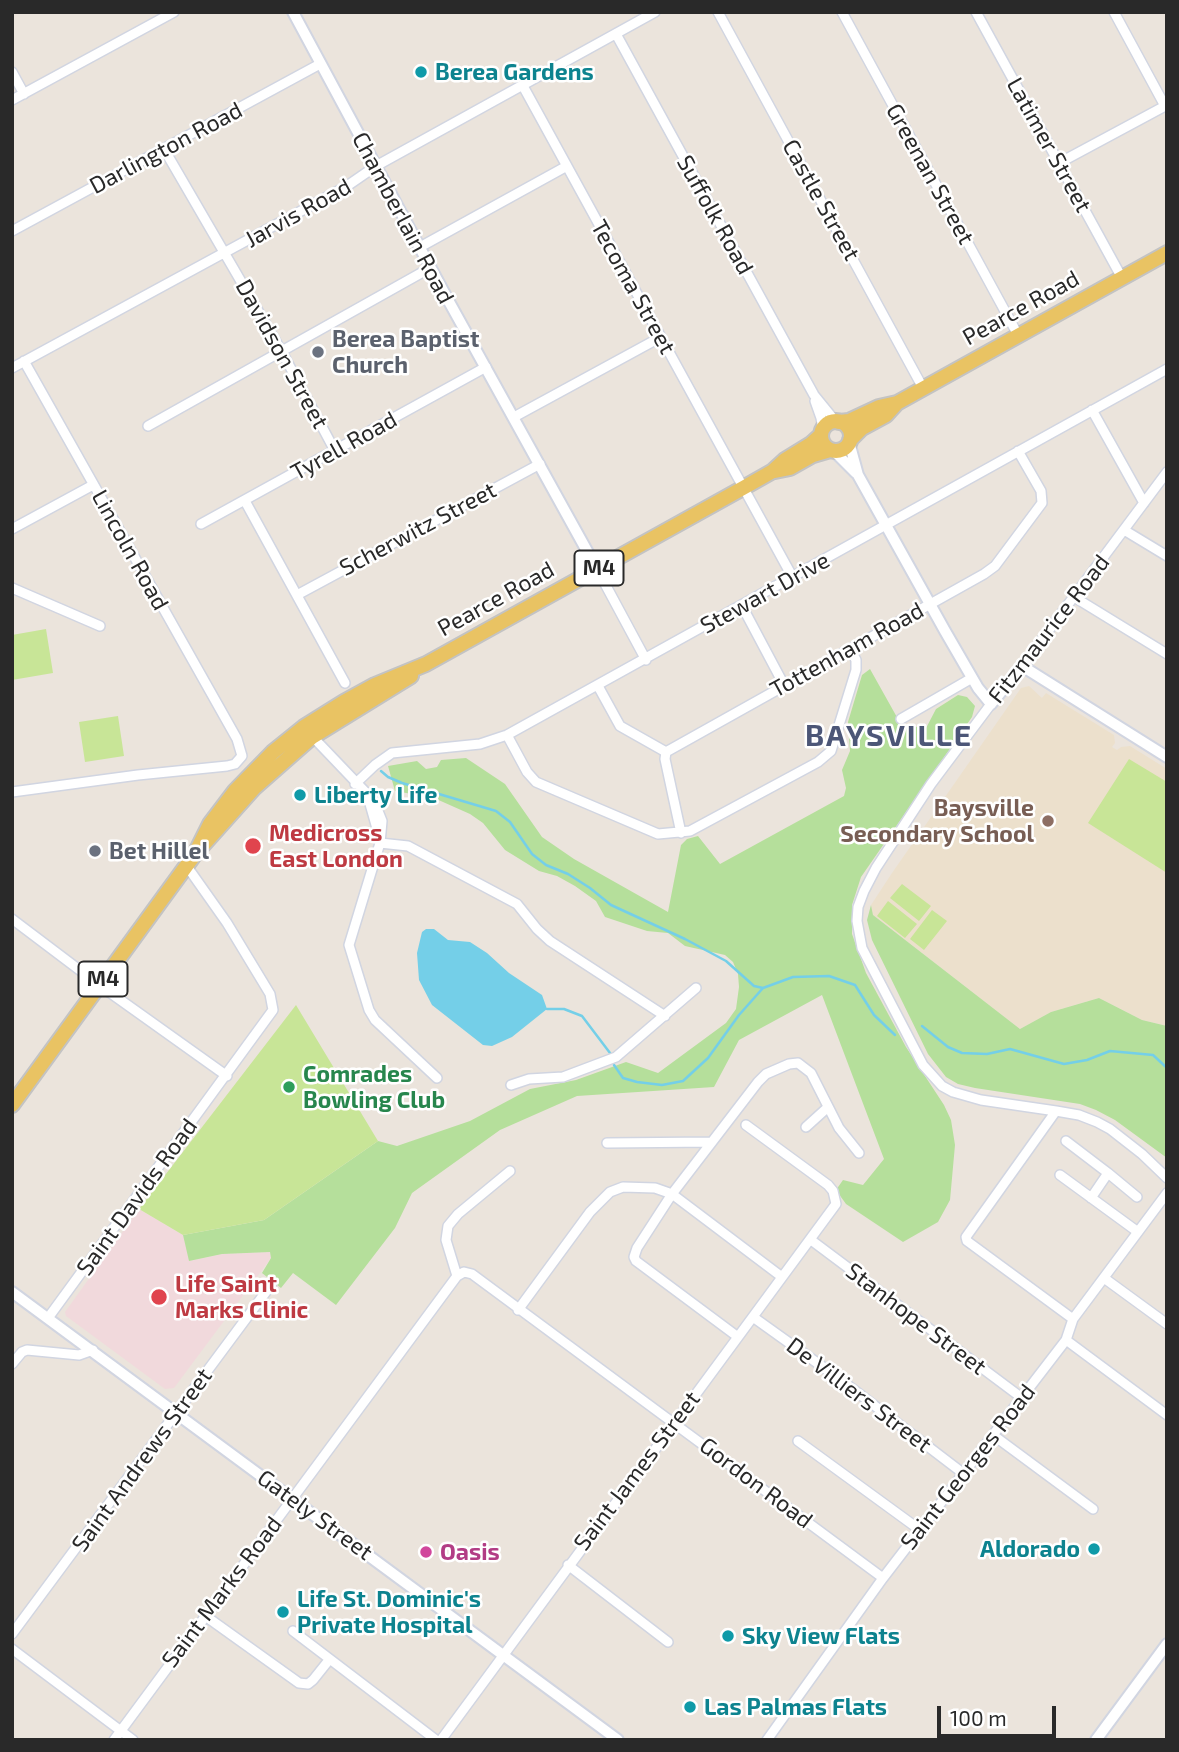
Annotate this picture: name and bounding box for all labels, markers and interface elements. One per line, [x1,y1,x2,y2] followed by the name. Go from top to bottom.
[435,58,594,86] place label: Berea Gardens
[413,64,429,80] marker: Berea Gardens
[1001,73,1097,217] street label: Latimer Street
[85,96,247,200] street label: Darlington Road
[880,99,980,249] street label: Greenan Street
[346,127,460,309] street label: Chamberlain Road
[776,135,866,265] street label: Castle Street
[671,151,759,279] street label: Suffolk Road
[240,172,356,254] street label: Jarvis Road
[585,215,681,359] street label: Tecoma Street
[958,265,1084,351] street label: Pearce Road
[230,275,334,433] street label: Davidson Street
[332,325,479,379] place label: Berea Baptist Church
[310,344,326,360] marker: Berea Baptist Church
[286,406,402,486] street label: Tyrell Road
[335,476,501,582] street label: Scherwitz Street
[86,485,174,615] street label: Lincoln Road
[696,546,834,640] street label: Stewart Drive
[982,549,1116,709] street label: Fitzmaurice Road
[574,550,624,586] road number: M4
[433,556,559,642] street label: Pearce Road
[765,596,929,704] street label: Tottenham Road
[806,718,972,754] district label: BAYSVILLE
[314,781,437,809] place label: Liberty Life
[292,787,308,803] marker: Liberty Life
[840,794,1034,848] place label: Baysville Secondary School
[1040,813,1056,829] marker: Baysville Secondary School
[269,819,403,873] place label: Medicross East London
[243,836,263,856] marker: Medicross East London
[109,837,209,865] place label: Bet Hillel
[87,843,103,859] marker: Bet Hillel
[78,962,128,996] road number: M4
[303,1060,445,1114] place label: Comrades Bowling Club
[281,1079,297,1095] marker: Comrades Bowling Club
[71,1113,203,1281] street label: Saint Davids Road
[840,1257,992,1381] street label: Stanhope Street
[175,1270,308,1324] place label: Life Saint Marks Clinic
[149,1287,169,1307] marker: Life Saint Marks Clinic
[781,1332,937,1458] street label: De Villiers Street
[66,1363,218,1557] street label: Saint Andrews Street
[895,1379,1041,1555] street label: Saint Georges Road
[568,1386,706,1556] street label: Saint James Street
[694,1432,818,1534] street label: Gordon Road
[252,1464,378,1566] street label: Gately Street
[156,1511,288,1673] street label: Saint Marks Road
[980,1535,1080,1563] place label: Aldorado
[440,1538,500,1566] place label: Oasis
[1086,1541,1102,1557] marker: Aldorado
[418,1544,434,1560] marker: Oasis
[297,1585,481,1639] place label: Life St. Dominic's Private Hospital
[275,1604,291,1620] marker: Life St. Dominic's Private Hospital
[742,1622,900,1650] place label: Sky View Flats
[720,1628,736,1644] marker: Sky View Flats
[941,1692,1060,1736] scale bar
[704,1693,887,1721] place label: Las Palmas Flats
[682,1699,698,1715] marker: Las Palmas Flats
[950,1705,1007,1730] text: 100 m

